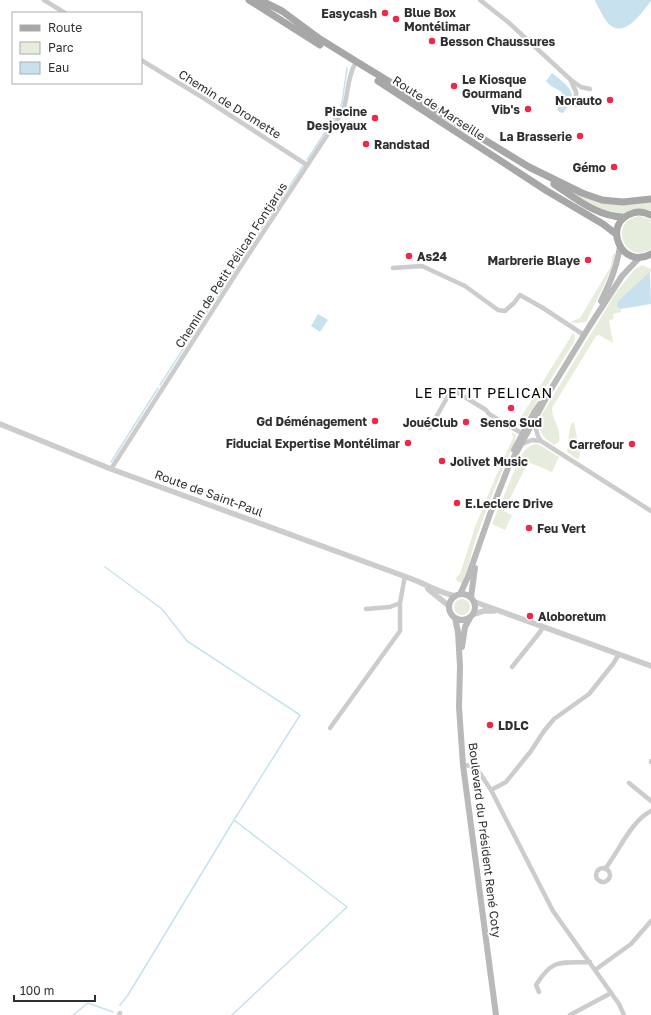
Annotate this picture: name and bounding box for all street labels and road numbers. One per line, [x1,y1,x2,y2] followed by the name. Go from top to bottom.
[176,66,284,142] street label: Chemin de Dromette
[390,72,488,144] street label: Route de Marseille
[172,179,290,351] street label: Chemin de Petit Pélican Fontjarus
[153,466,265,520] street label: Route de Saint-Paul
[466,742,504,939] street label: Boulevard du Président René Coty

